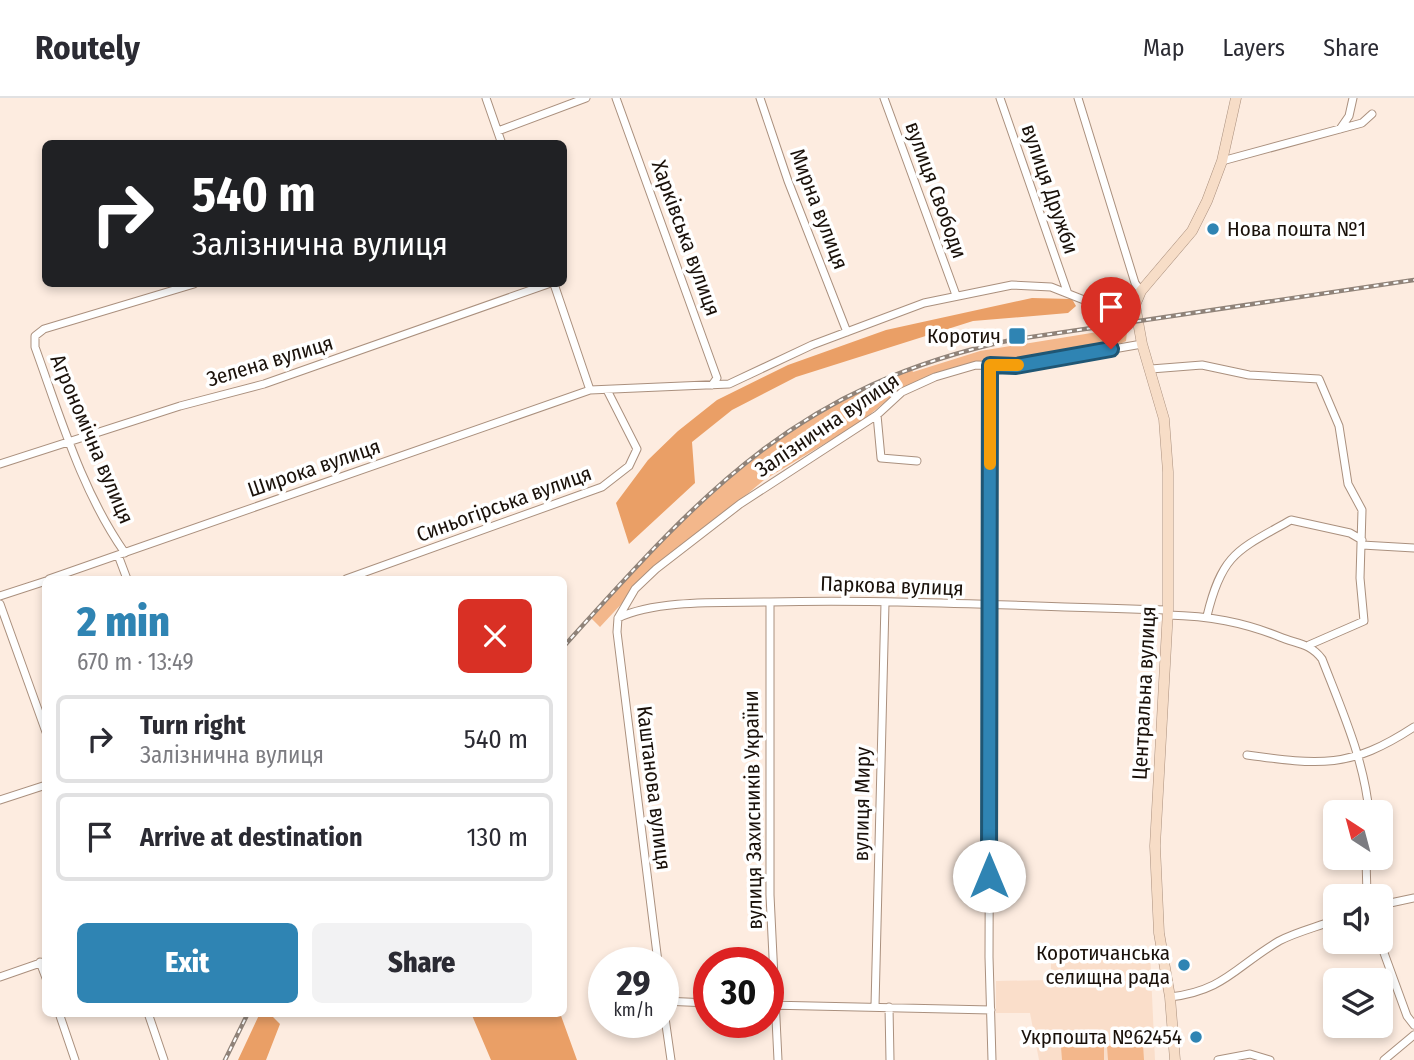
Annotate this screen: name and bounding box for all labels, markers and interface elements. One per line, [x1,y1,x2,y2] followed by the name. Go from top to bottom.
[35,28,140,68] text: Routely
[1143,34,1185,62] text: Map
[1223,34,1285,62] text: Layers
[1323,34,1379,62] text: Share
[899,118,973,262] street label: вулиця Свободи
[1016,121,1084,257] street label: вулиця Дружби
[784,145,854,273] street label: Мирна вулиця
[646,157,726,319] street label: Харківська вулиця
[192,165,316,224] text: 540 m
[77,168,168,259] icon: right
[1227,216,1366,242] place label: Нова пошта №1
[1205,221,1221,237] marker: Нова пошта №1
[192,225,448,263] text: Залізнична вулиця
[1081,277,1141,349] pin
[1092,288,1130,326] icon: arrive
[927,323,1001,349] place label: Коротич
[1007,326,1027,346] marker: Коротич
[204,329,336,393] street label: Зелена вулиця
[45,350,139,528] street label: Агрономічна вулиця
[750,367,904,483] street label: Залізнична вулиця
[244,433,384,503] street label: Широка вулиця
[413,460,595,548] street label: Синьогірська вулиця
[820,571,964,601] street label: Паркова вулиця
[77,597,170,647] text: 2 min
[458,599,532,673] button: close
[1126,605,1162,781] street label: Центральна вулиця
[77,648,194,676] text: 670 m · 13:49
[738,690,768,930] street label: вулиця Захисників України
[631,704,677,872] street label: Каштанова вулиця
[140,710,246,741] text: Turn right
[81,720,119,758] icon: right
[464,724,528,755] text: 540 m
[140,741,324,769] text: Залізнична вулиця
[848,746,876,862] street label: вулиця Миру
[1323,800,1393,870] north arrow
[1323,800,1393,1038] map controls
[81,818,119,856] icon: arrive
[140,822,363,853] text: Arrive at destination
[466,822,528,853] text: 130 m
[952,839,1026,913] position arrow
[1323,884,1393,954] button: sound
[77,923,298,1003] button: Exit
[312,923,532,1003] button: Share
[1036,940,1170,990] place label: Коротичанська селищна рада
[693,947,784,1038] speed limit sign: 30
[1176,957,1192,973] marker: Коротичанська селищна рада
[616,962,651,1004] text: 29
[1323,968,1393,1038] button: layers
[613,999,654,1021] text: km/h
[1020,1024,1182,1050] place label: Укрпошта №62454
[1188,1029,1204,1045] marker: Укрпошта №62454

